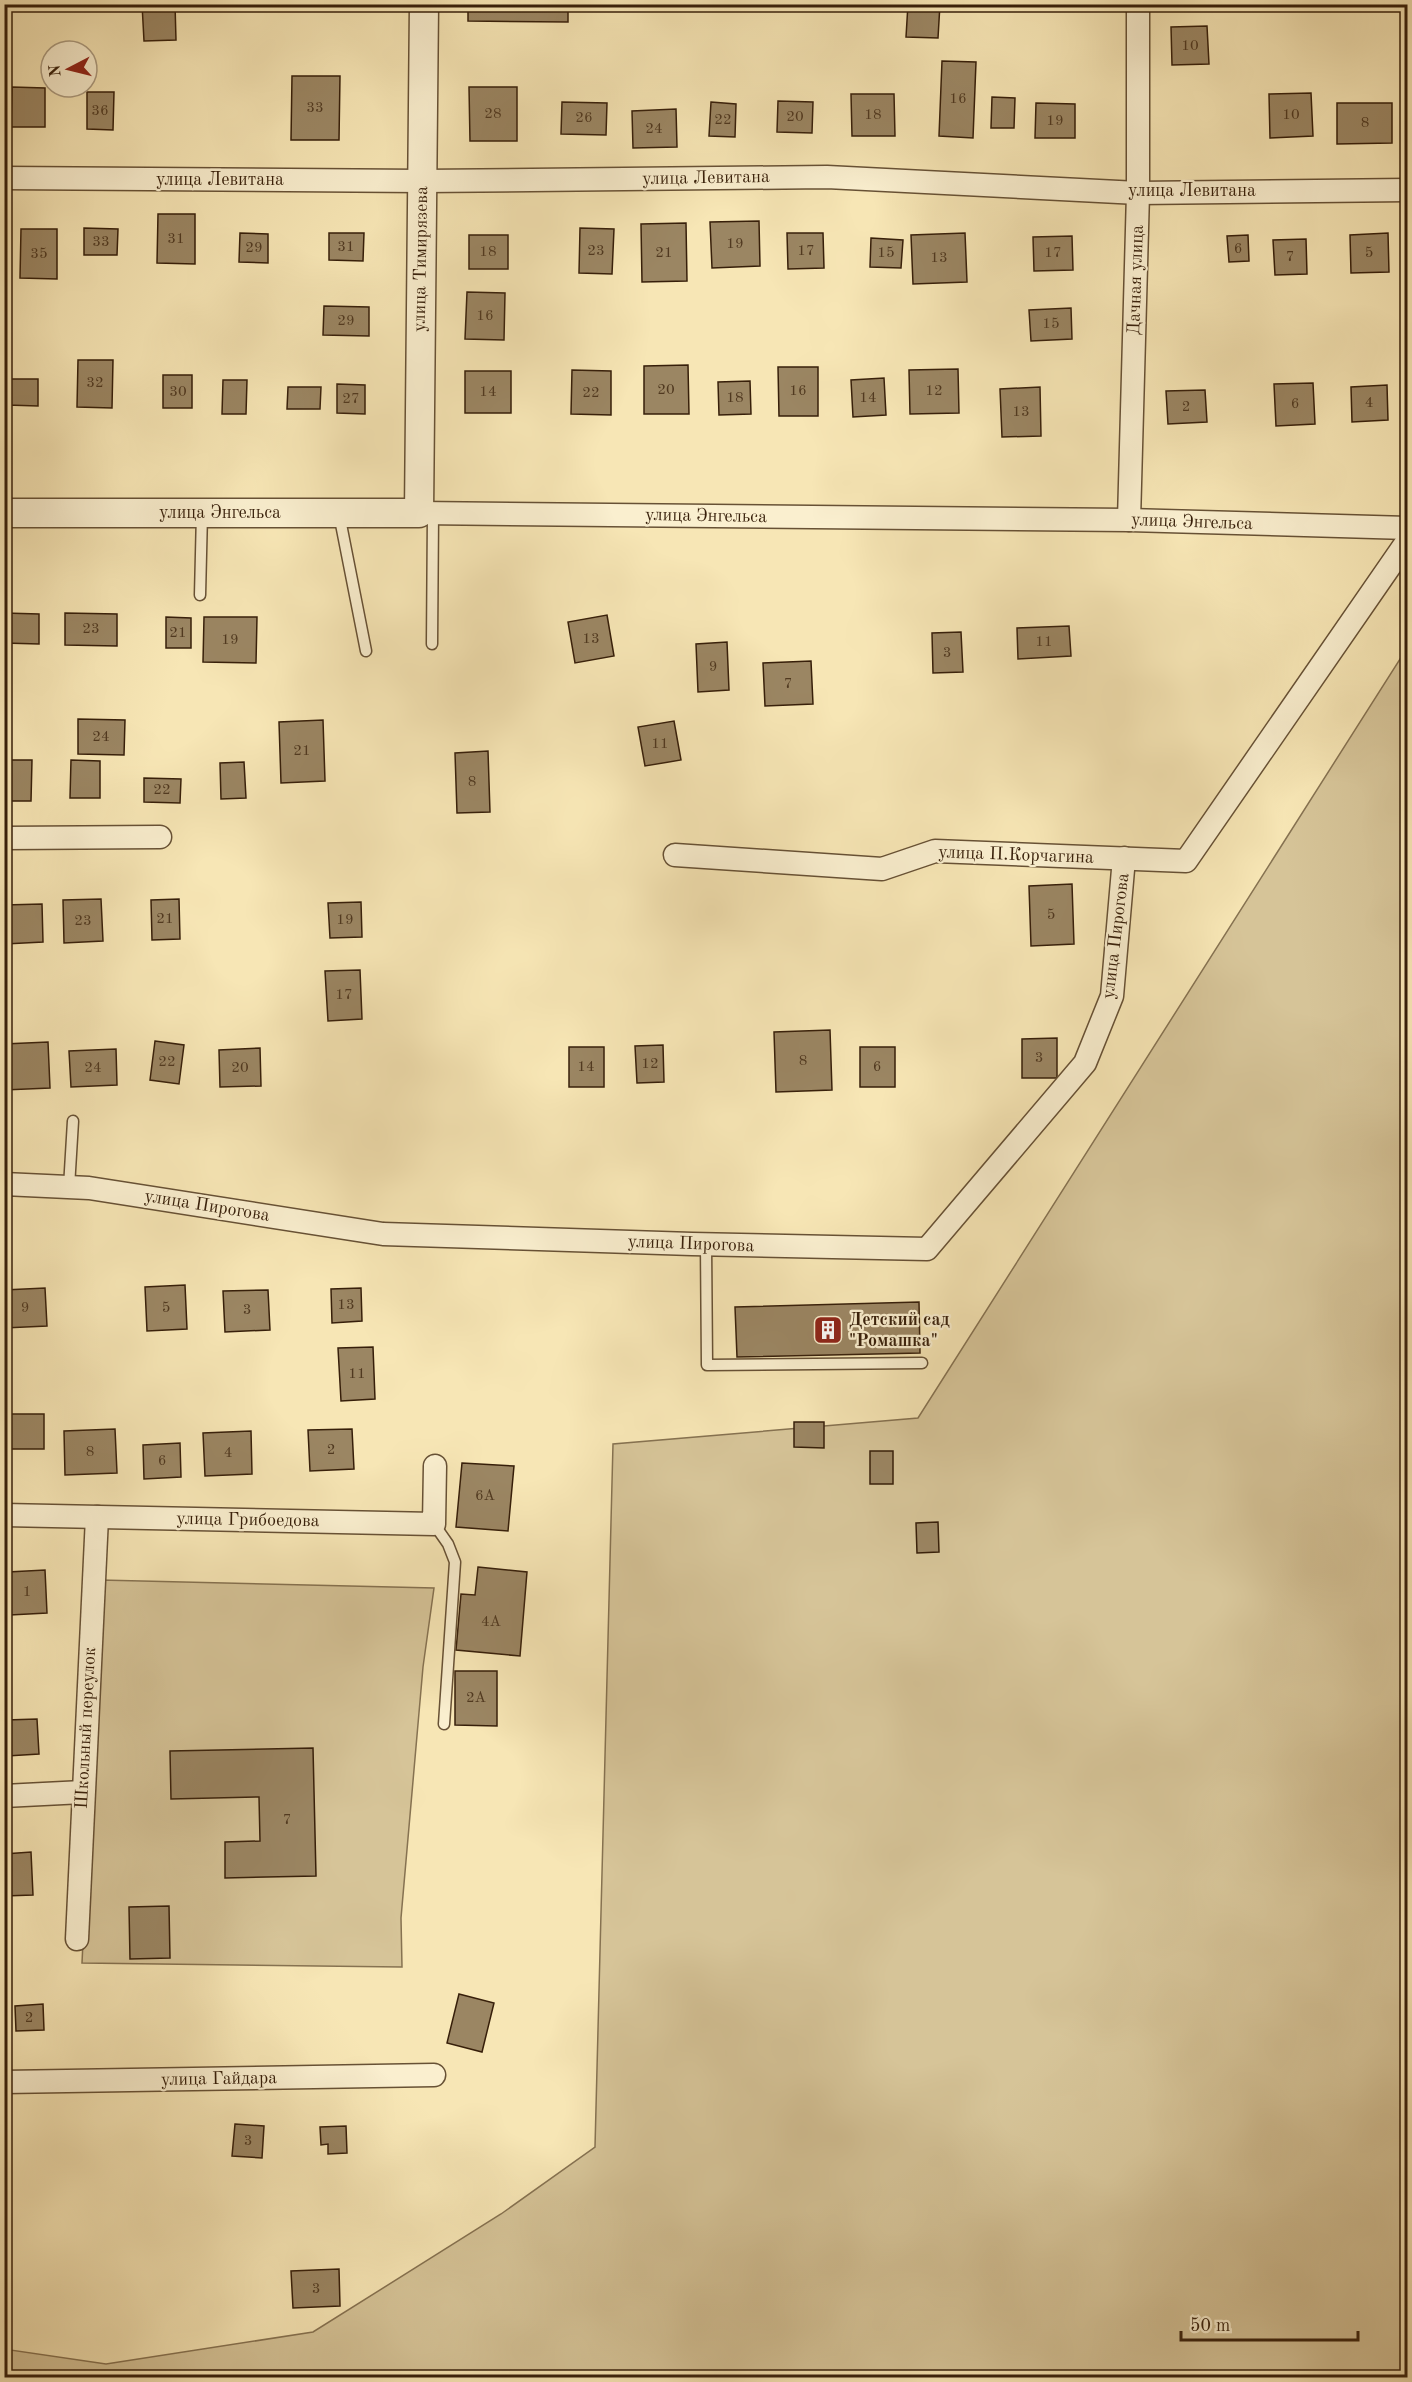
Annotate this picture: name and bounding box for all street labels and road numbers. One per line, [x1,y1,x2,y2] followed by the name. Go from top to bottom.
[642,168,770,188] street label: улица Левитана
[156,171,284,189] street label: улица Левитана
[1128,182,1256,200] street label: улица Левитана
[411,186,431,332] street label: улица Тимирязева
[1125,224,1147,335] street label: Дачная улица
[159,504,281,522] street label: улица Энгельса
[645,506,767,526] street label: улица Энгельса
[1131,511,1253,533] street label: улица Энгельса
[938,843,1094,867] street label: улица П.Корчагина
[1099,872,1133,1000] street label: улица Пирогова
[143,1187,271,1225] street label: улица Пирогова
[627,1233,755,1255] street label: улица Пирогова
[176,1510,320,1530] street label: улица Грибоедова
[73,1647,99,1809] street label: Школьный переулок
[161,2069,277,2089] street label: улица Гайдара

